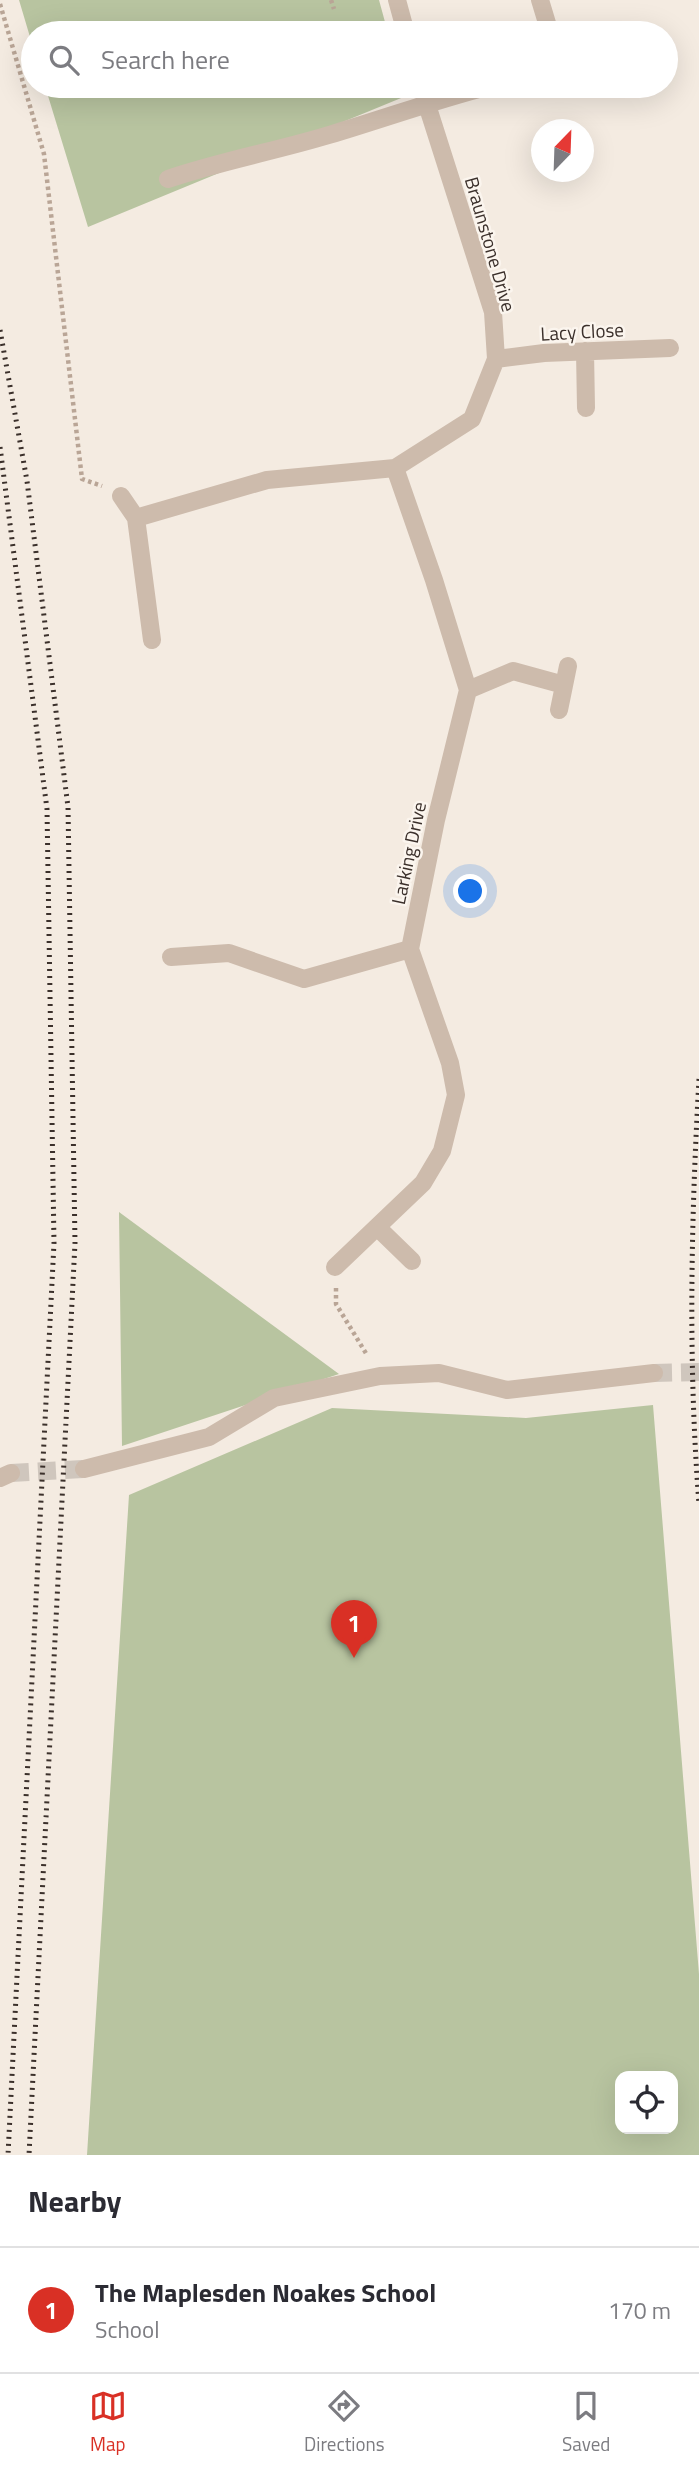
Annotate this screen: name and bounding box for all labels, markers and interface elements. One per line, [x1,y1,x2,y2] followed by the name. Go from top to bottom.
[21,21,678,98] search box
[101,40,230,79] text: Search here
[45,41,83,79] icon: search
[531,119,594,182] north arrow
[458,173,524,315] street label: Braunstone Drive
[540,314,624,348] street label: Lacy Close
[383,799,433,907] street label: Larking Drive
[453,874,487,908] your location
[331,1600,377,1658] pin: 1
[615,2071,678,2134] map controls
[615,2071,678,2134] button: locate
[28,2178,121,2224] text: Nearby
[95,2273,436,2312] text: The Maplesden Noakes School
[45,2293,57,2328] text: 1
[608,2293,671,2328] text: 170 m
[95,2312,159,2347] text: School
[89,2387,127,2458] tab: Map
[304,2387,385,2458] tab: Directions
[562,2387,610,2458] tab: Saved

